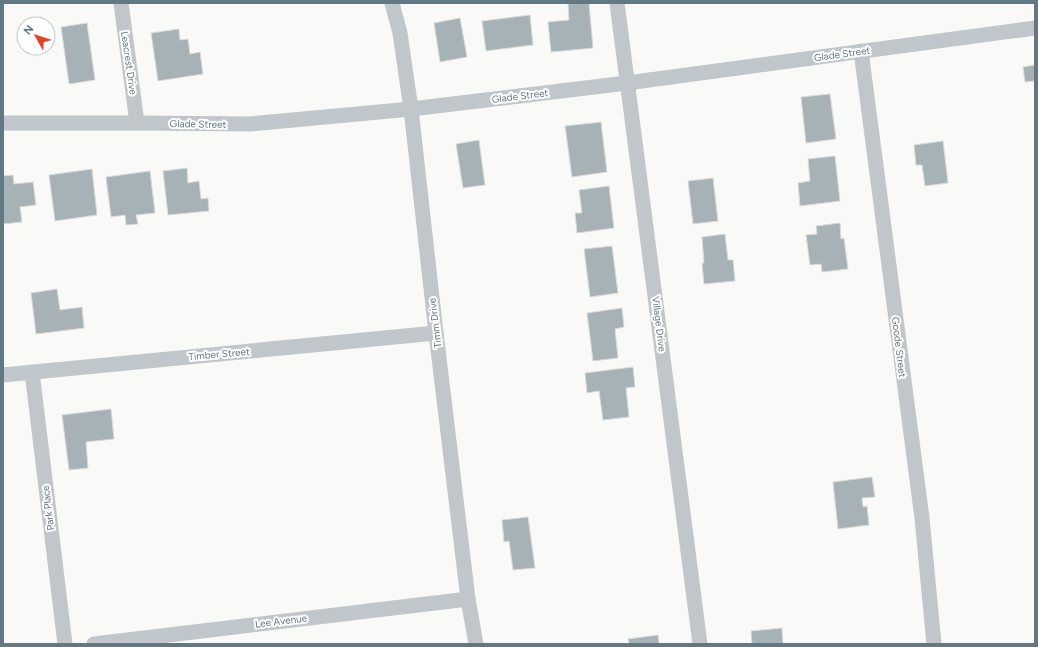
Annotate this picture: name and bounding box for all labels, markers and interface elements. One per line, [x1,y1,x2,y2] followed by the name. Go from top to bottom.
[16,16,56,56] north arrow
[21,23,36,37] text: N
[118,30,140,96] street label: Leacrest Drive
[813,44,871,64] street label: Glade Street
[491,86,549,106] street label: Glade Street
[170,117,227,131] street label: Glade Street
[649,296,669,353] street label: Village Drive
[425,297,445,349] street label: Timm Drive
[889,316,909,378] street label: Goode Street
[188,345,250,363] street label: Timber Street
[39,484,57,531] street label: Park Place
[254,611,308,631] street label: Lee Avenue

